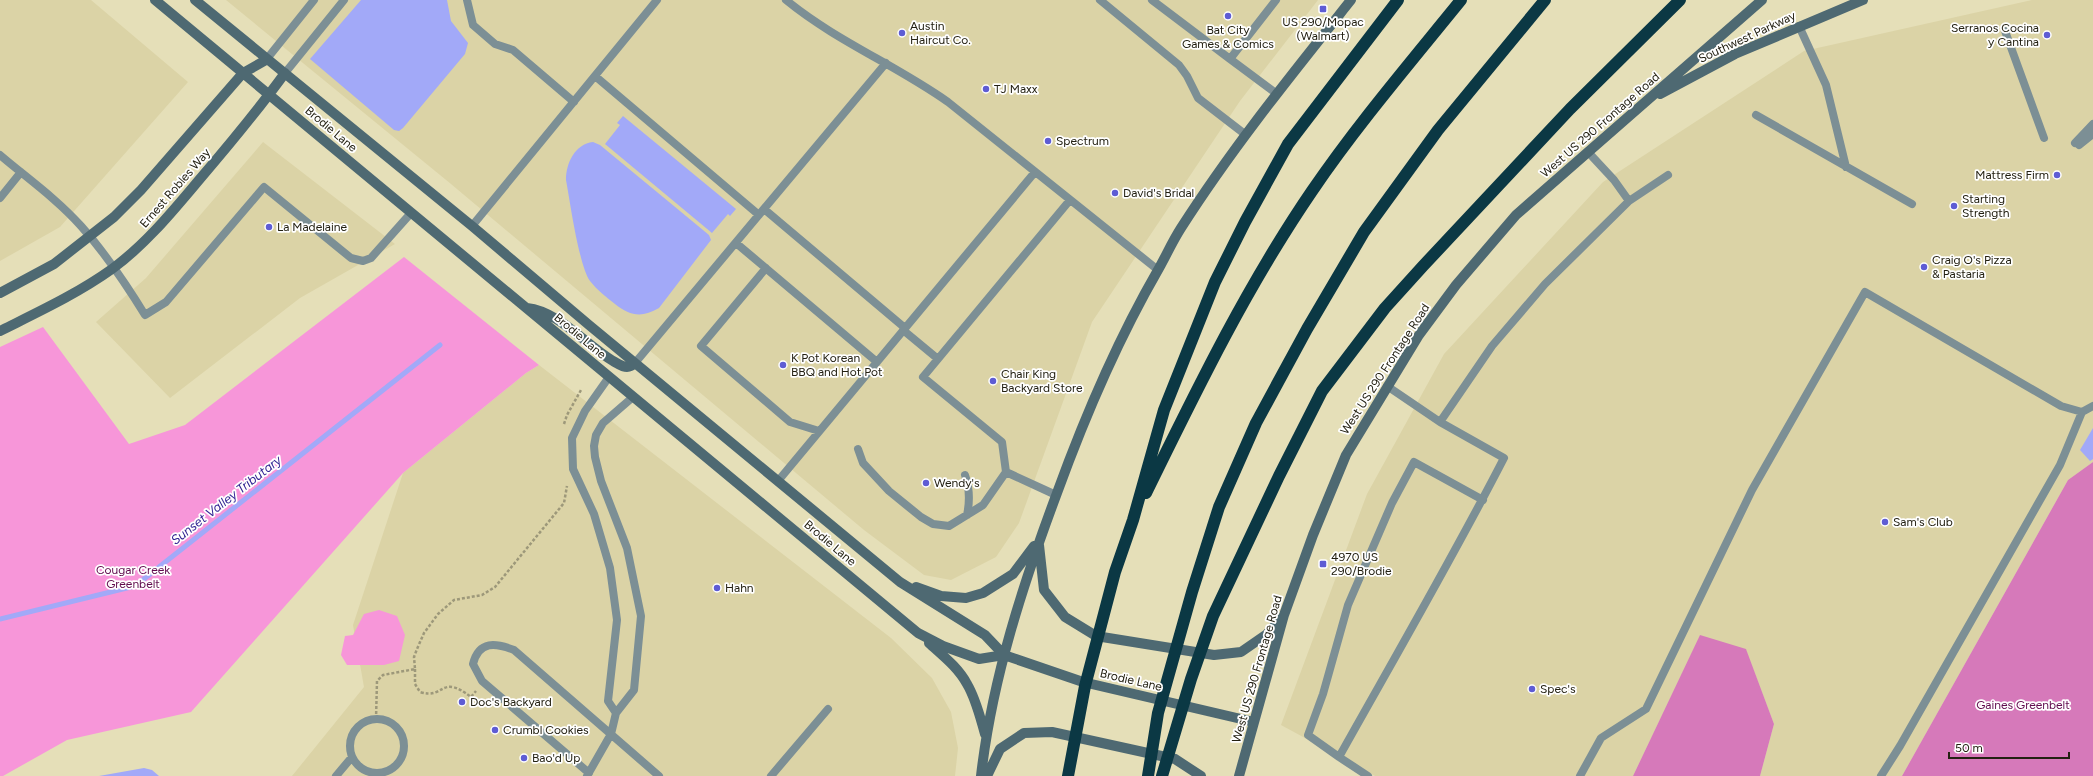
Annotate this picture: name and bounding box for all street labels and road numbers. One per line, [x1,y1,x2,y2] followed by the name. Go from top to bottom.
[1696,8,1798,66] street label: Southwest Parkway
[1538,70,1662,180] street label: West US 290 Frontage Road
[302,103,360,155] street label: Brodie Lane
[137,145,214,230] street label: Ernest Robles Way
[1338,301,1432,437] street label: West US 290 Frontage Road
[551,310,609,362] street label: Brodie Lane
[801,517,859,569] street label: Brodie Lane
[1229,594,1285,744] street label: West US 290 Frontage Road
[1099,666,1164,694] street label: Brodie Lane

